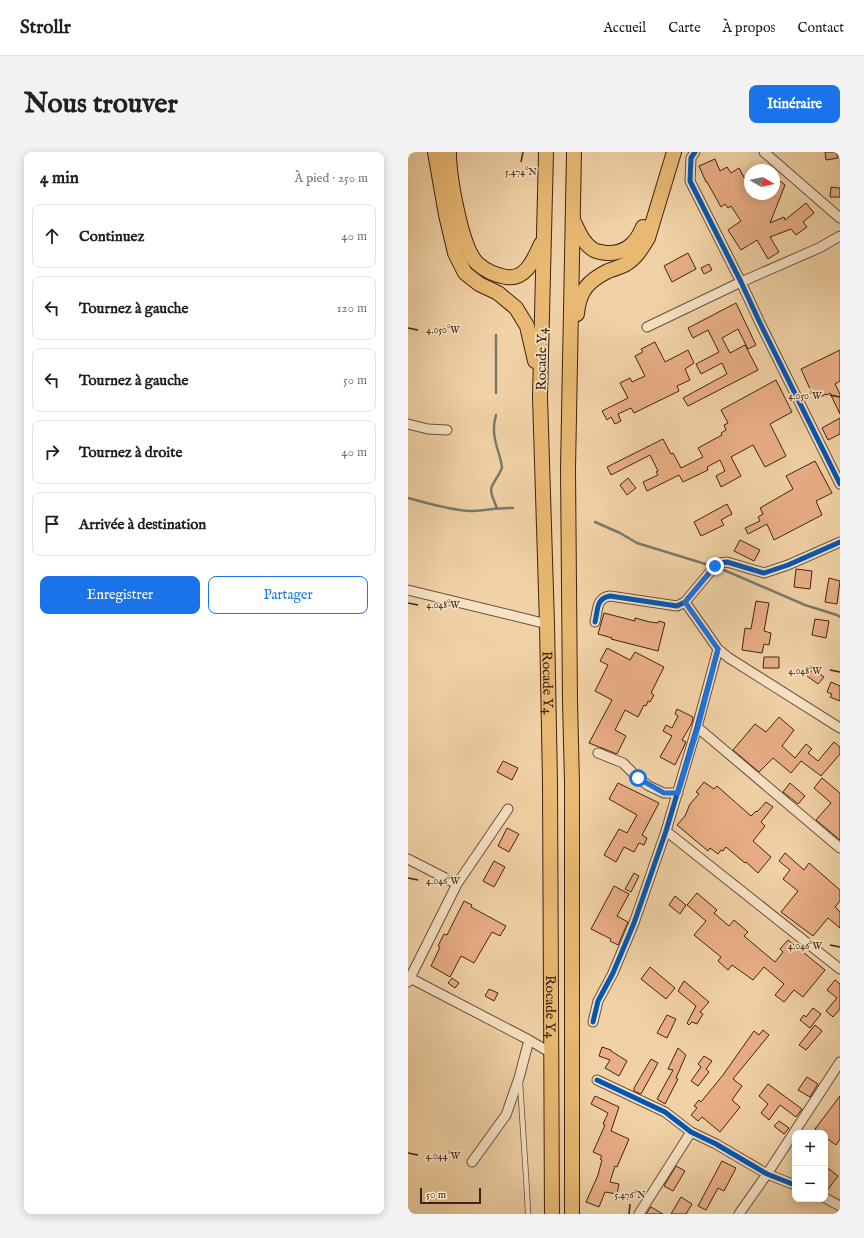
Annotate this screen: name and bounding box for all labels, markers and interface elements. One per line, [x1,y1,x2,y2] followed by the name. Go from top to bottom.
[20,16,71,40] text: Strollr
[603,19,646,37] text: Accueil
[668,19,701,37] text: Carte
[723,19,775,37] text: À propos
[797,19,844,37] text: Contact
[749,85,840,123] button: Itinéraire
[24,87,178,122] text: Nous trouver
[744,164,780,200] north arrow
[505,166,537,179] text: 5.474°N
[40,168,79,189] text: 4 min
[295,170,368,187] text: À pied · 250 m
[41,225,63,247] icon: ahead
[79,227,144,246] text: Continuez
[341,228,367,245] text: 40 m
[41,297,63,319] icon: left
[79,299,188,318] text: Tournez à gauche
[337,300,367,317] text: 120 m
[426,324,460,337] text: 4.050°W
[532,327,552,391] street label: Rocade Y4
[41,369,63,391] icon: left
[79,371,188,390] text: Tournez à gauche
[343,372,367,389] text: 50 m
[788,390,822,403] text: 4.050°W
[41,441,63,463] icon: right
[79,443,182,462] text: Tournez à droite
[341,444,367,461] text: 40 m
[41,513,63,535] icon: arrive
[79,515,206,534] text: Arrivée à destination
[706,557,724,575] route end
[40,576,200,614] button: Enregistrer
[208,576,368,614] button: Partager
[426,599,460,612] text: 4.048°W
[538,651,557,715] street label: Rocade Y4
[788,665,822,678] text: 4.048°W
[629,769,647,787] route start
[426,875,460,888] text: 4.046°W
[788,940,822,953] text: 4.046°W
[541,975,559,1039] street label: Rocade Y4
[792,1130,828,1202] map controls
[792,1130,828,1166] button: +
[426,1150,461,1163] text: 4.044°W
[792,1166,828,1202] button: −
[420,1186,481,1205] scale bar
[426,1188,446,1202] text: 50 m
[614,1189,646,1202] text: 5.476°N

